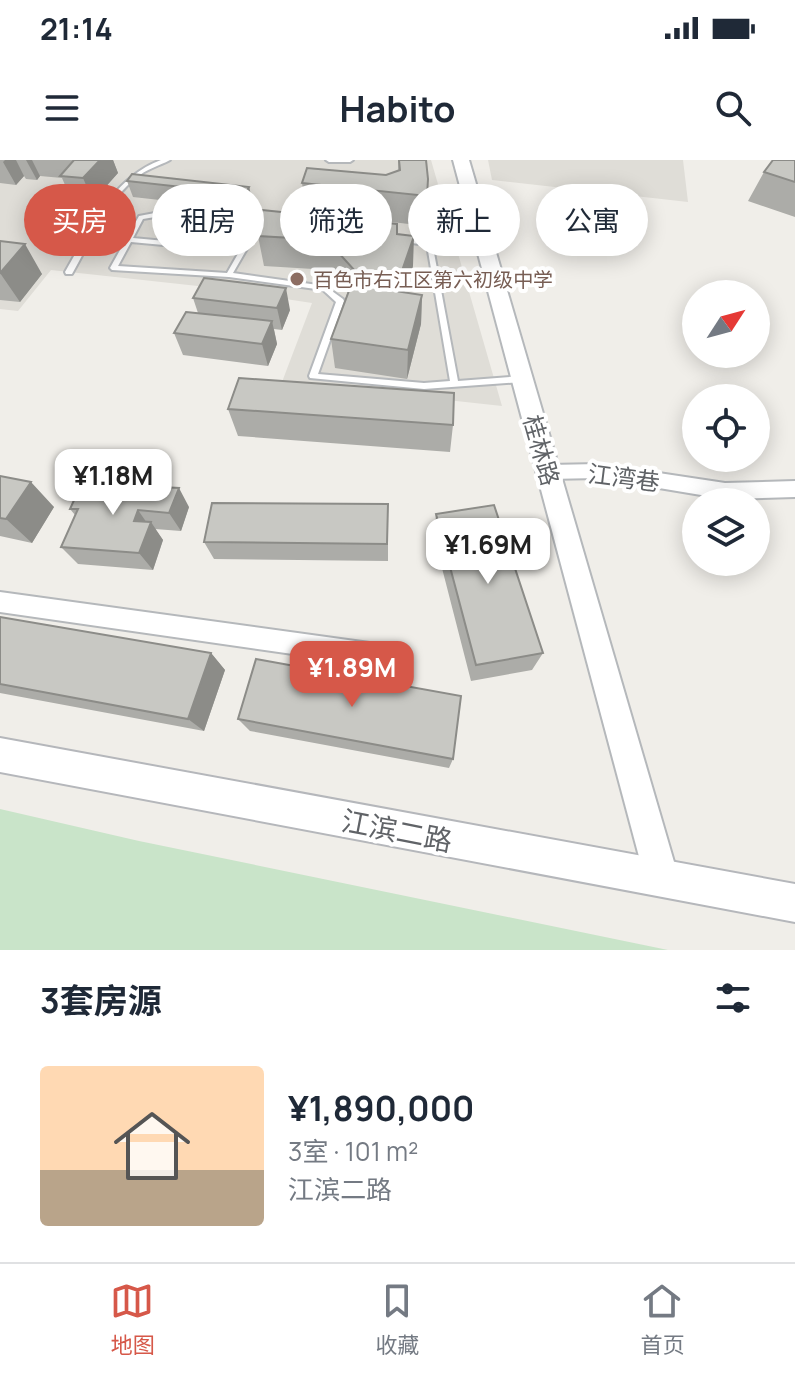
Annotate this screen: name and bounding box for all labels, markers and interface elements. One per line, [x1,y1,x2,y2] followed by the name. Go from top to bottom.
[40,8,113,49] text: 21:14
[340,84,455,133] text: Habito
[40,86,84,130] icon: menu
[711,86,755,130] icon: search
[24,184,136,256] chip: 买房
[152,184,264,256] chip: 租房
[280,184,392,256] chip: 筛选
[408,184,520,256] chip: 新上
[536,184,648,256] chip: 公寓
[313,266,553,293] place label: 百色市右江区第六初级中学
[288,270,306,288] marker: 百色市右江区第六初级中学
[682,280,770,368] north arrow
[682,280,770,576] map controls
[682,384,770,472] button: locate
[516,411,568,489] street label: 桂林路
[48,449,178,517] pin: ¥1.18M
[586,456,662,498] street label: 江湾巷
[73,457,153,493] text: ¥1.18M
[682,488,770,576] button: layers
[423,518,553,586] pin: ¥1.69M
[444,526,532,562] text: ¥1.69M
[287,641,417,709] pin: ¥1.89M
[308,649,396,685] text: ¥1.89M
[338,801,456,859] street label: 江滨二路
[711,976,755,1020] icon: filters
[40,977,162,1023] text: 3套房源
[288,1085,474,1131] text: ¥1,890,000
[104,1098,200,1194] icon: home
[288,1133,418,1169] text: 3室 · 101 m²
[288,1171,392,1207] text: 江滨二路
[110,1279,155,1360] tab: 地图
[375,1279,420,1360] tab: 收藏
[640,1279,685,1360] tab: 首页

